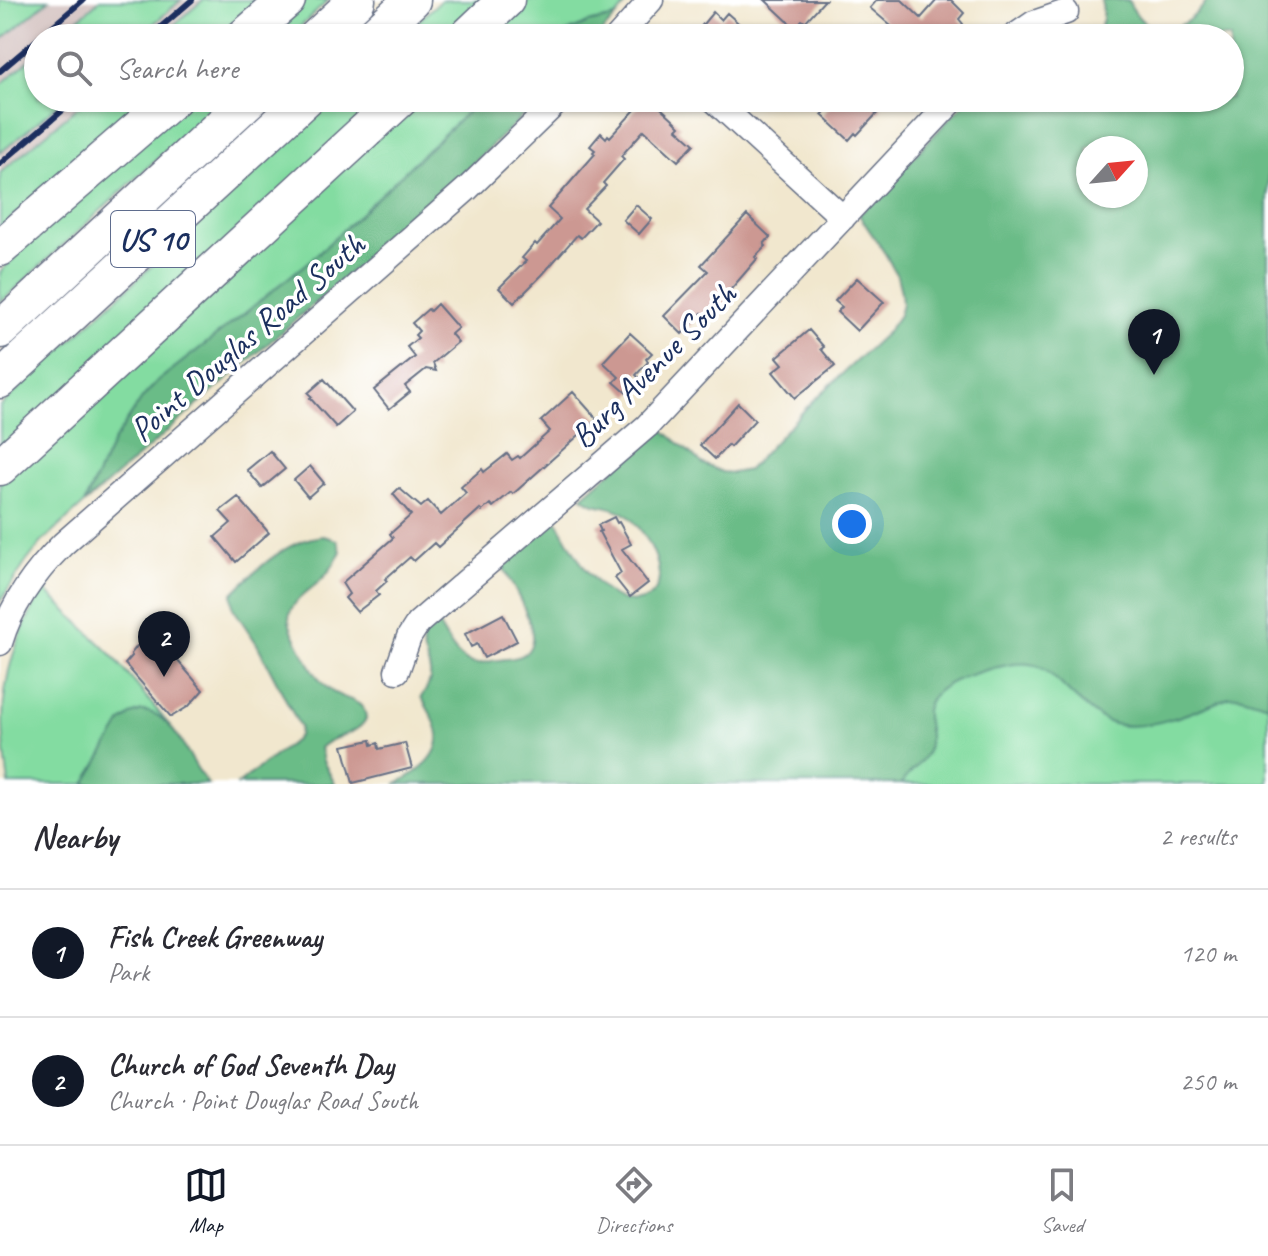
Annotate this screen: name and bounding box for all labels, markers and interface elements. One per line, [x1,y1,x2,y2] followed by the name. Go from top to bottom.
[24,24,1244,112] search box
[52,46,96,90] icon: search
[116,49,238,87] text: Search here
[1076,136,1148,208] north arrow
[111,211,195,267] road number: US 10
[121,222,375,451] street label: Point Douglas Road South
[561,272,746,457] street label: Burg Avenue South
[1128,309,1180,375] pin: 1
[832,504,872,544] your location
[138,611,190,677] pin: 2
[32,815,118,858] text: Nearby
[1160,820,1236,853] text: 2 results
[108,918,322,956] text: Fish Creek Greenway
[52,937,64,970] text: 1
[1180,937,1236,970] text: 120 m
[108,956,149,989] text: Park
[108,1046,394,1084] text: Church of God Seventh Day
[52,1065,64,1098] text: 2
[1180,1065,1236,1098] text: 250 m
[108,1084,418,1117] text: Church · Point Douglas Road South
[184,1163,228,1239] tab: Map
[596,1163,672,1239] tab: Directions
[1040,1163,1084,1239] tab: Saved

